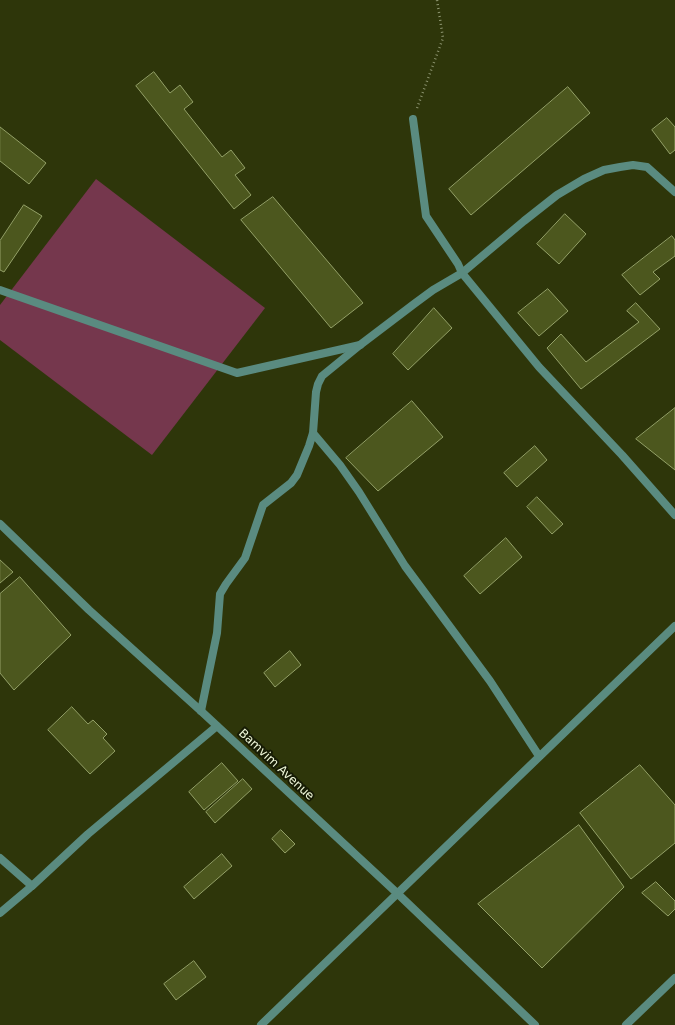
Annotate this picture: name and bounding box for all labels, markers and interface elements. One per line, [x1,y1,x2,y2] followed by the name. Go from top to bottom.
[235,726,317,804] street label: Bamvim Avenue

